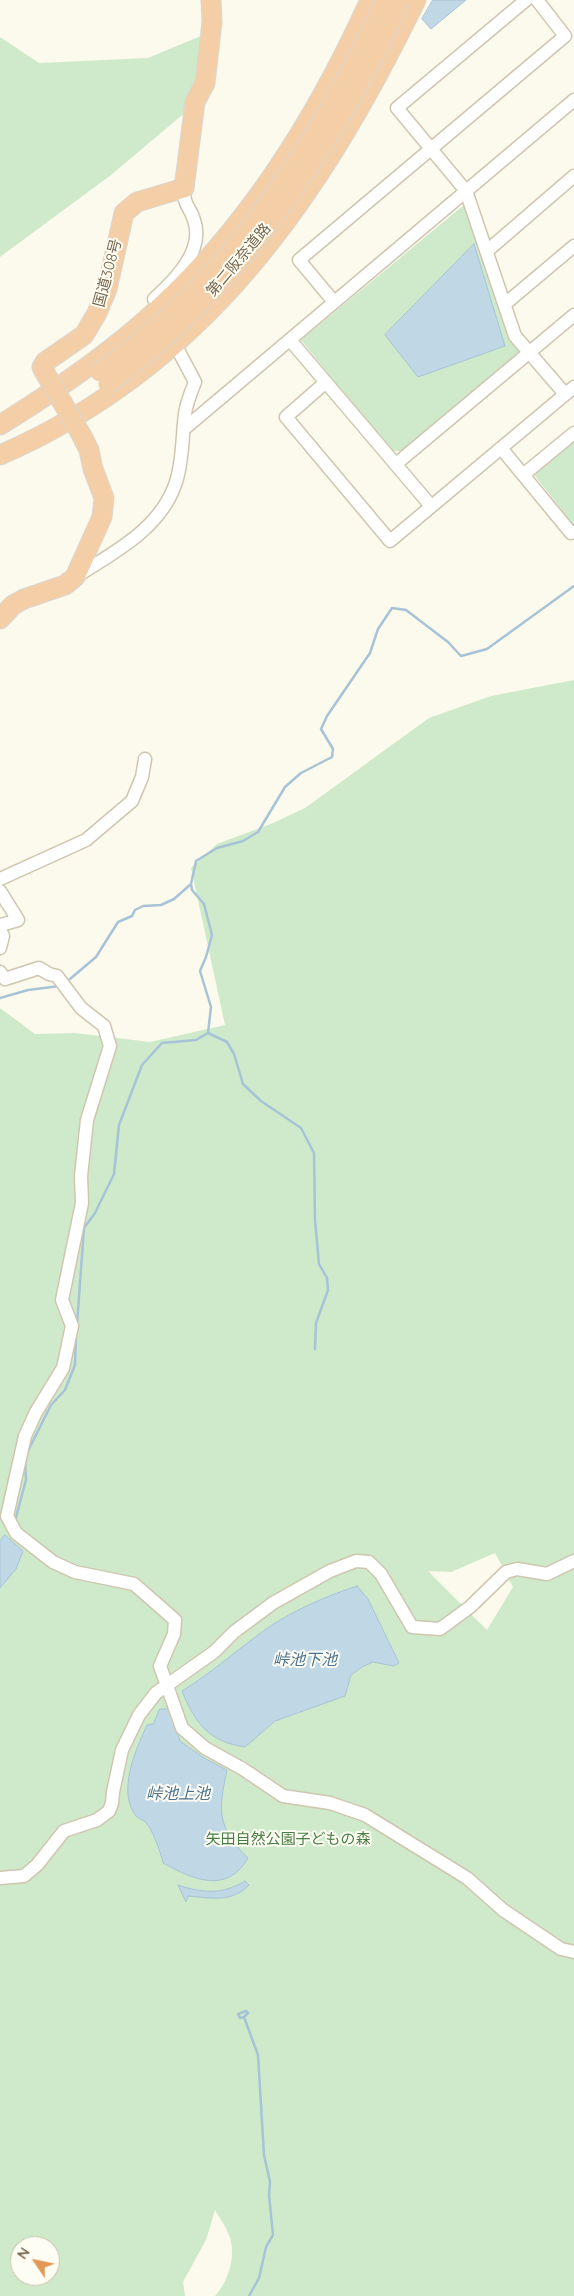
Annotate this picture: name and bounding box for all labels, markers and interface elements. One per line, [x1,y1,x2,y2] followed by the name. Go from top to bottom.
[203,220,275,300] street label: 第二阪奈道路
[90,237,126,309] street label: 国道308号
[273,1650,337,1670] water label: 峠池下池
[146,1784,210,1804] water label: 峠池上池
[206,1830,370,1848] park label: 矢田自然公園子どもの森
[10,2236,60,2286] north arrow
[13,2244,34,2262] text: N

